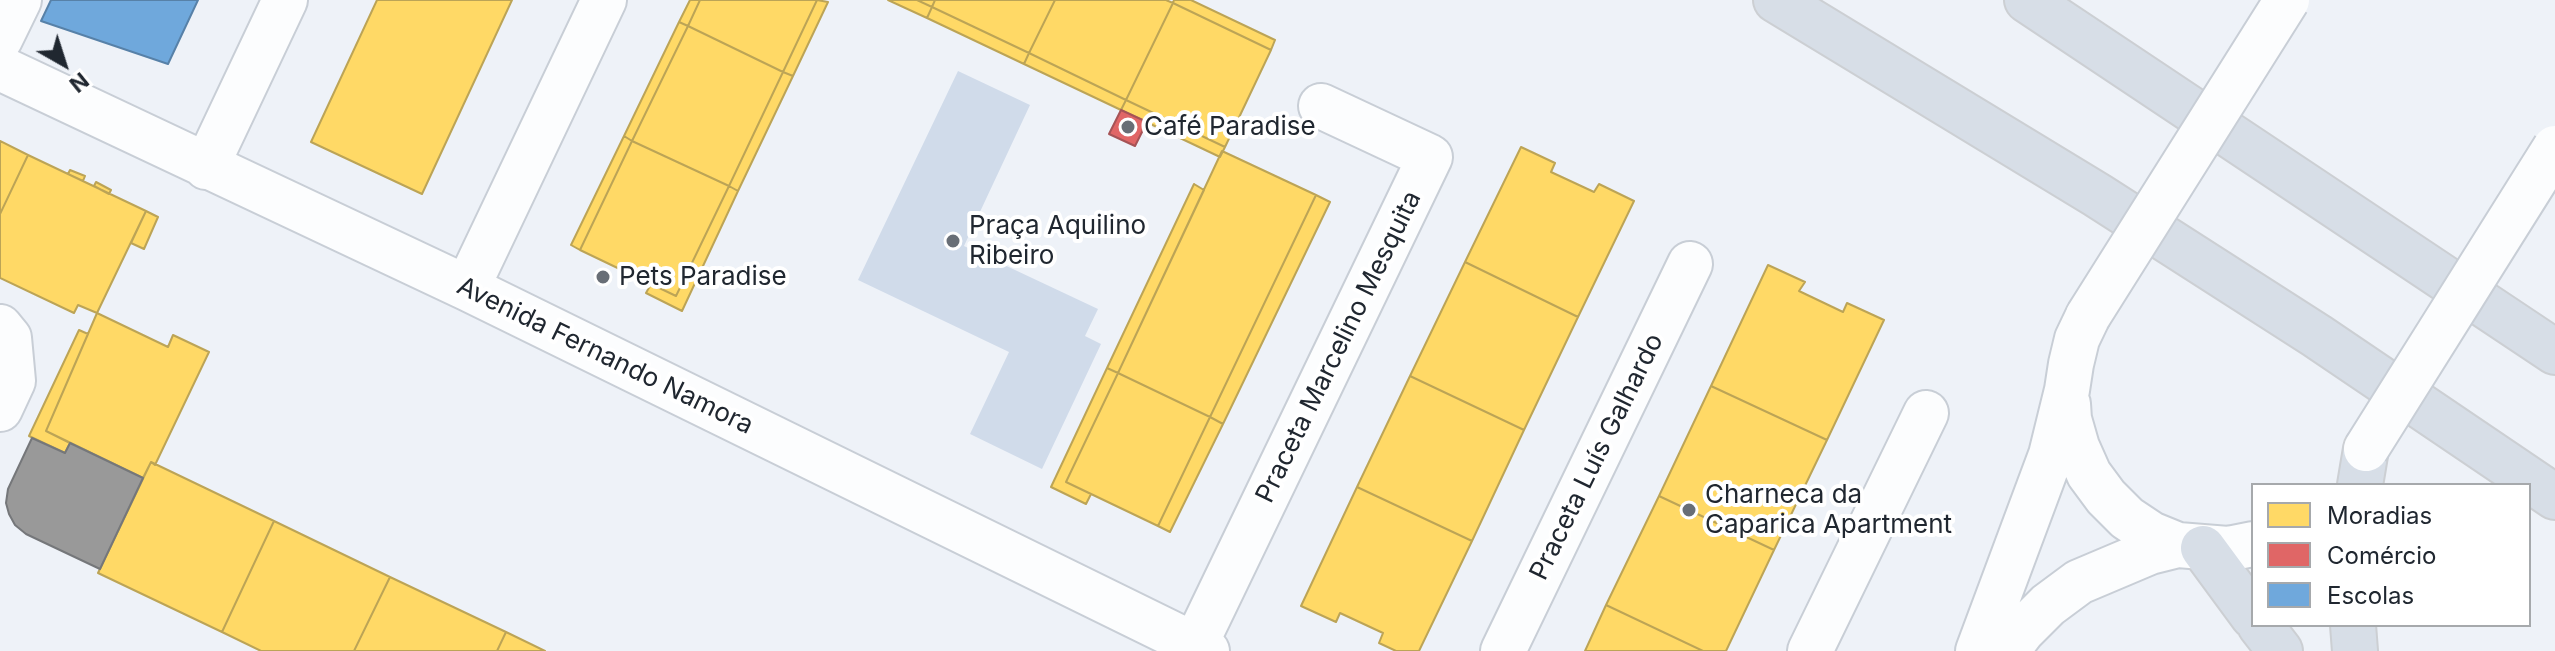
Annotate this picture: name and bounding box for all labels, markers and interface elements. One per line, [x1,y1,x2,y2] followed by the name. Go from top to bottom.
[24,24,104,104] north arrow
[64,67,94,98] text: N
[1144,111,1316,143] place label: Café Paradise
[1119,118,1137,136] marker: Café Paradise
[1250,186,1428,508] street label: Praceta Marcelino Mesquita
[969,210,1146,272] place label: Praça Aquilino Ribeiro
[944,232,962,250] marker: Praça Aquilino Ribeiro
[619,261,787,293] place label: Pets Paradise
[594,268,612,286] marker: Pets Paradise
[452,271,758,441] street label: Avenida Fernando Namora
[1524,329,1670,585] street label: Praceta Luís Galhardo
[1705,479,1952,540] place label: Charneca da Caparica Apartment
[2251,483,2531,627] legend
[1680,501,1698,519] marker: Charneca da Caparica Apartment
[2327,501,2432,530] text: Moradias
[2327,541,2437,570] text: Comércio
[2327,581,2414,610] text: Escolas

